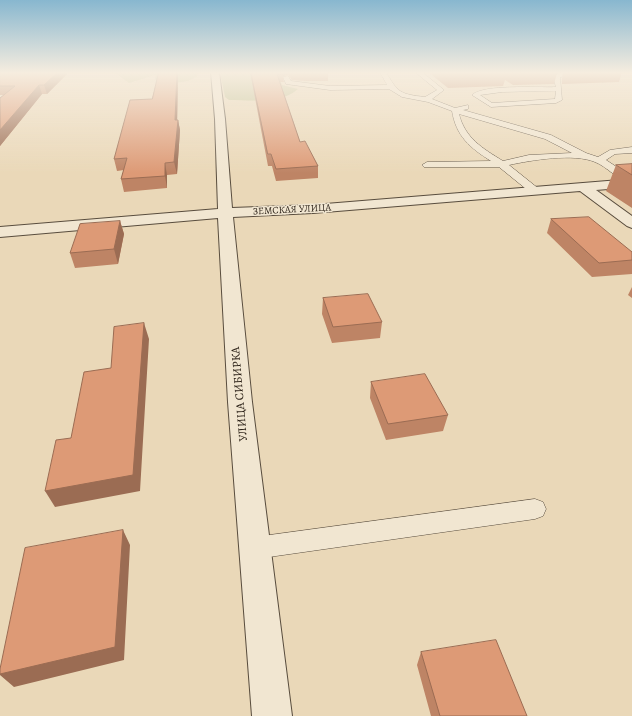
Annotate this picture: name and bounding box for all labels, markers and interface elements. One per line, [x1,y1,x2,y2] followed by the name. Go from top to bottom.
[253,202,331,218] street label: ЗЕМСКАЯ УЛИЦА
[229,346,251,442] street label: УЛИЦА СИБИРКА

